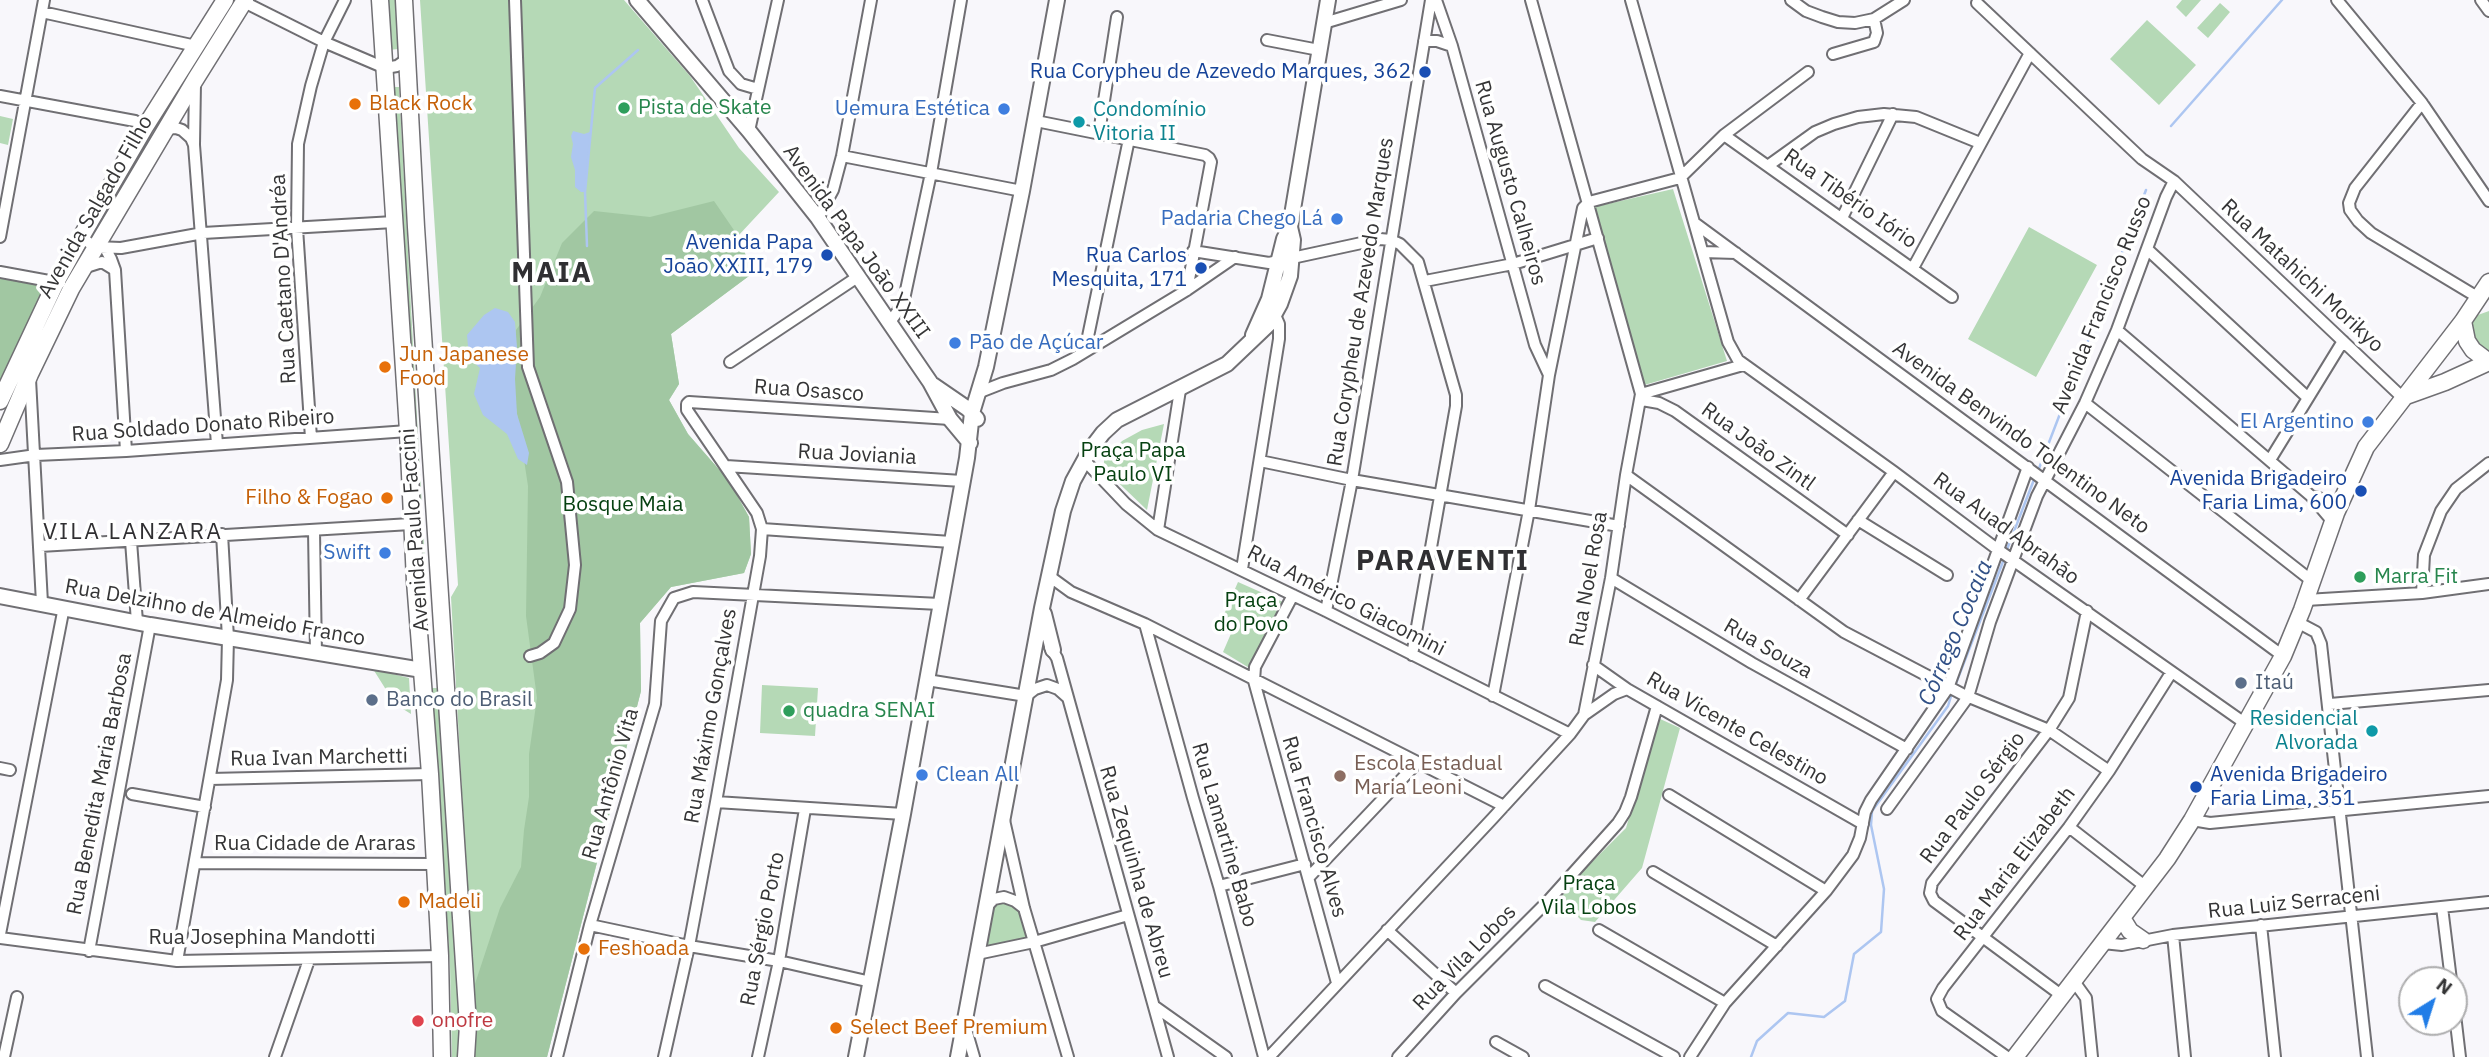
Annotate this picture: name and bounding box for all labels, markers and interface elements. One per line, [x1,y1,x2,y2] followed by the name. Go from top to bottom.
[1030,59,1411,85] place label: Rua Corypheu de Azevedo Marques, 362
[1417,64,1433,80] marker: Rua Corypheu de Azevedo Marques, 362
[1469,78,1551,288] street label: Rua Augusto Calheiros
[369,91,473,117] place label: Black Rock
[638,95,771,121] place label: Pista de Skate
[347,96,363,112] marker: Black Rock
[835,96,990,122] place label: Uemura Estética
[1093,97,1206,147] place label: Condomínio Vitoria II
[616,100,632,116] marker: Pista de Skate
[996,101,1012,117] marker: Uemura Estética
[33,111,159,303] street label: Avenida Salgado Filho
[1071,114,1087,130] marker: Condomínio Vitoria II
[1323,136,1399,468] street label: Rua Corypheu de Azevedo Marques
[777,140,935,344] street label: Avenida Papa João XXIII
[1778,144,1922,254] street label: Rua Tibério Iório
[266,173,302,385] street label: Rua Caetano D'Andréa
[2047,192,2157,418] street label: Avenida Francisco Russo
[2215,194,2389,358] street label: Rua Matahichi Morikyo
[1161,206,1323,232] place label: Padaria Chego Lá
[1329,211,1345,227] marker: Padaria Chego Lá
[663,230,813,280] place label: Avenida Papa João XXIII, 179
[1052,243,1187,293] place label: Rua Carlos Mesquita, 171
[819,247,835,263] marker: Avenida Papa João XXIII, 179
[512,257,592,291] district label: MAIA
[1193,260,1209,276] marker: Rua Carlos Mesquita, 171
[969,330,1104,356] place label: Pão de Açúcar
[947,335,963,351] marker: Pão de Açúcar
[1887,336,2155,540] street label: Avenida Benvindo Tolentino Neto
[399,342,529,392] place label: Jun Japanese Food
[377,359,393,375] marker: Jun Japanese Food
[753,375,865,407] street label: Rua Osasco
[1696,397,1820,497] street label: Rua João Zintl
[71,404,335,448] street label: Rua Soldado Donato Ribeiro
[2240,409,2354,435] place label: El Argentino
[2360,414,2376,430] marker: El Argentino
[395,427,435,633] street label: Avenida Paulo Faccini
[1080,438,1186,488] park label: Praça Papa Paulo VI
[797,439,917,471] street label: Rua Joviania
[2170,466,2347,516] place label: Avenida Brigadeiro Faria Lima, 600
[1928,467,2084,591] street label: Rua Auad Abrahão
[2353,483,2369,499] marker: Avenida Brigadeiro Faria Lima, 600
[245,485,373,511] place label: Filho & Fogao
[379,490,395,506] marker: Filho & Fogao
[562,492,684,518] park label: Bosque Maia
[1565,510,1613,648] street label: Rua Noel Rosa
[45,518,221,546] district label: VILA LANZARA
[323,540,371,566] place label: Swift
[1243,540,1449,662] street label: Rua Américo Giacomini
[377,545,393,561] marker: Swift
[1357,545,1529,579] district label: PARAVENTI
[1913,556,1999,710] water label: Córrego Cocaia
[2374,564,2458,590] place label: Marra Fit
[2352,569,2368,585] marker: Marra Fit
[63,574,367,652] street label: Rua Delzihno de Almeido Franco
[1214,588,1288,638] park label: Praça do Povo
[680,606,742,826] street label: Rua Máximo Gonçalves
[1719,613,1817,685] street label: Rua Souza
[62,651,138,917] street label: Rua Benedita Maria Barbosa
[1642,667,1832,791] street label: Rua Vicente Celestino
[2255,670,2294,696] place label: Itaú
[2233,675,2249,691] marker: Itaú
[386,687,533,713] place label: Banco do Brasil
[364,692,380,708] marker: Banco do Brasil
[803,698,935,724] place label: quadra SENAI
[781,703,797,719] marker: quadra SENAI
[577,705,645,863] street label: Rua Antônio Vita
[2249,706,2358,756] place label: Residencial Alvorada
[2364,723,2380,739] marker: Residencial Alvorada
[1915,727,2031,869] street label: Rua Paulo Sérgio
[1276,733,1352,921] street label: Rua Francisco Alves
[1186,740,1262,930] street label: Rua Lamartine Babo
[230,744,408,772] street label: Rua Ivan Marchetti
[1354,751,1502,801] place label: Escola Estadual Maria Leoni
[936,762,1019,788] place label: Clean All
[2210,762,2387,812] place label: Avenida Brigadeiro Faria Lima, 351
[1094,763,1178,981] street label: Rua Zequinha de Abreu
[914,767,930,783] marker: Clean All
[1332,768,1348,784] marker: Escola Estadual Maria Leoni
[2188,779,2204,795] marker: Avenida Brigadeiro Faria Lima, 351
[1949,782,2081,946] street label: Rua Maria Elizabeth
[214,831,416,857] street label: Rua Cidade de Araras
[736,850,790,1008] street label: Rua Sérgio Porto
[1541,871,1637,921] park label: Praça Vila Lobos
[2207,881,2381,925] street label: Rua Luiz Serraceni
[418,889,481,915] place label: Madeli
[396,894,412,910] marker: Madeli
[1408,900,1522,1016] street label: Rua Vila Lobos
[148,925,376,951] street label: Rua Josephina Mandotti
[598,936,689,962] place label: Feshoada
[576,941,592,957] marker: Feshoada
[2398,966,2468,1036] north arrow
[2432,972,2458,1000] text: N
[432,1008,493,1034] place label: onofre
[410,1013,426,1029] marker: onofre
[850,1015,1048,1041] place label: Select Beef Premium
[828,1020,844,1036] marker: Select Beef Premium

